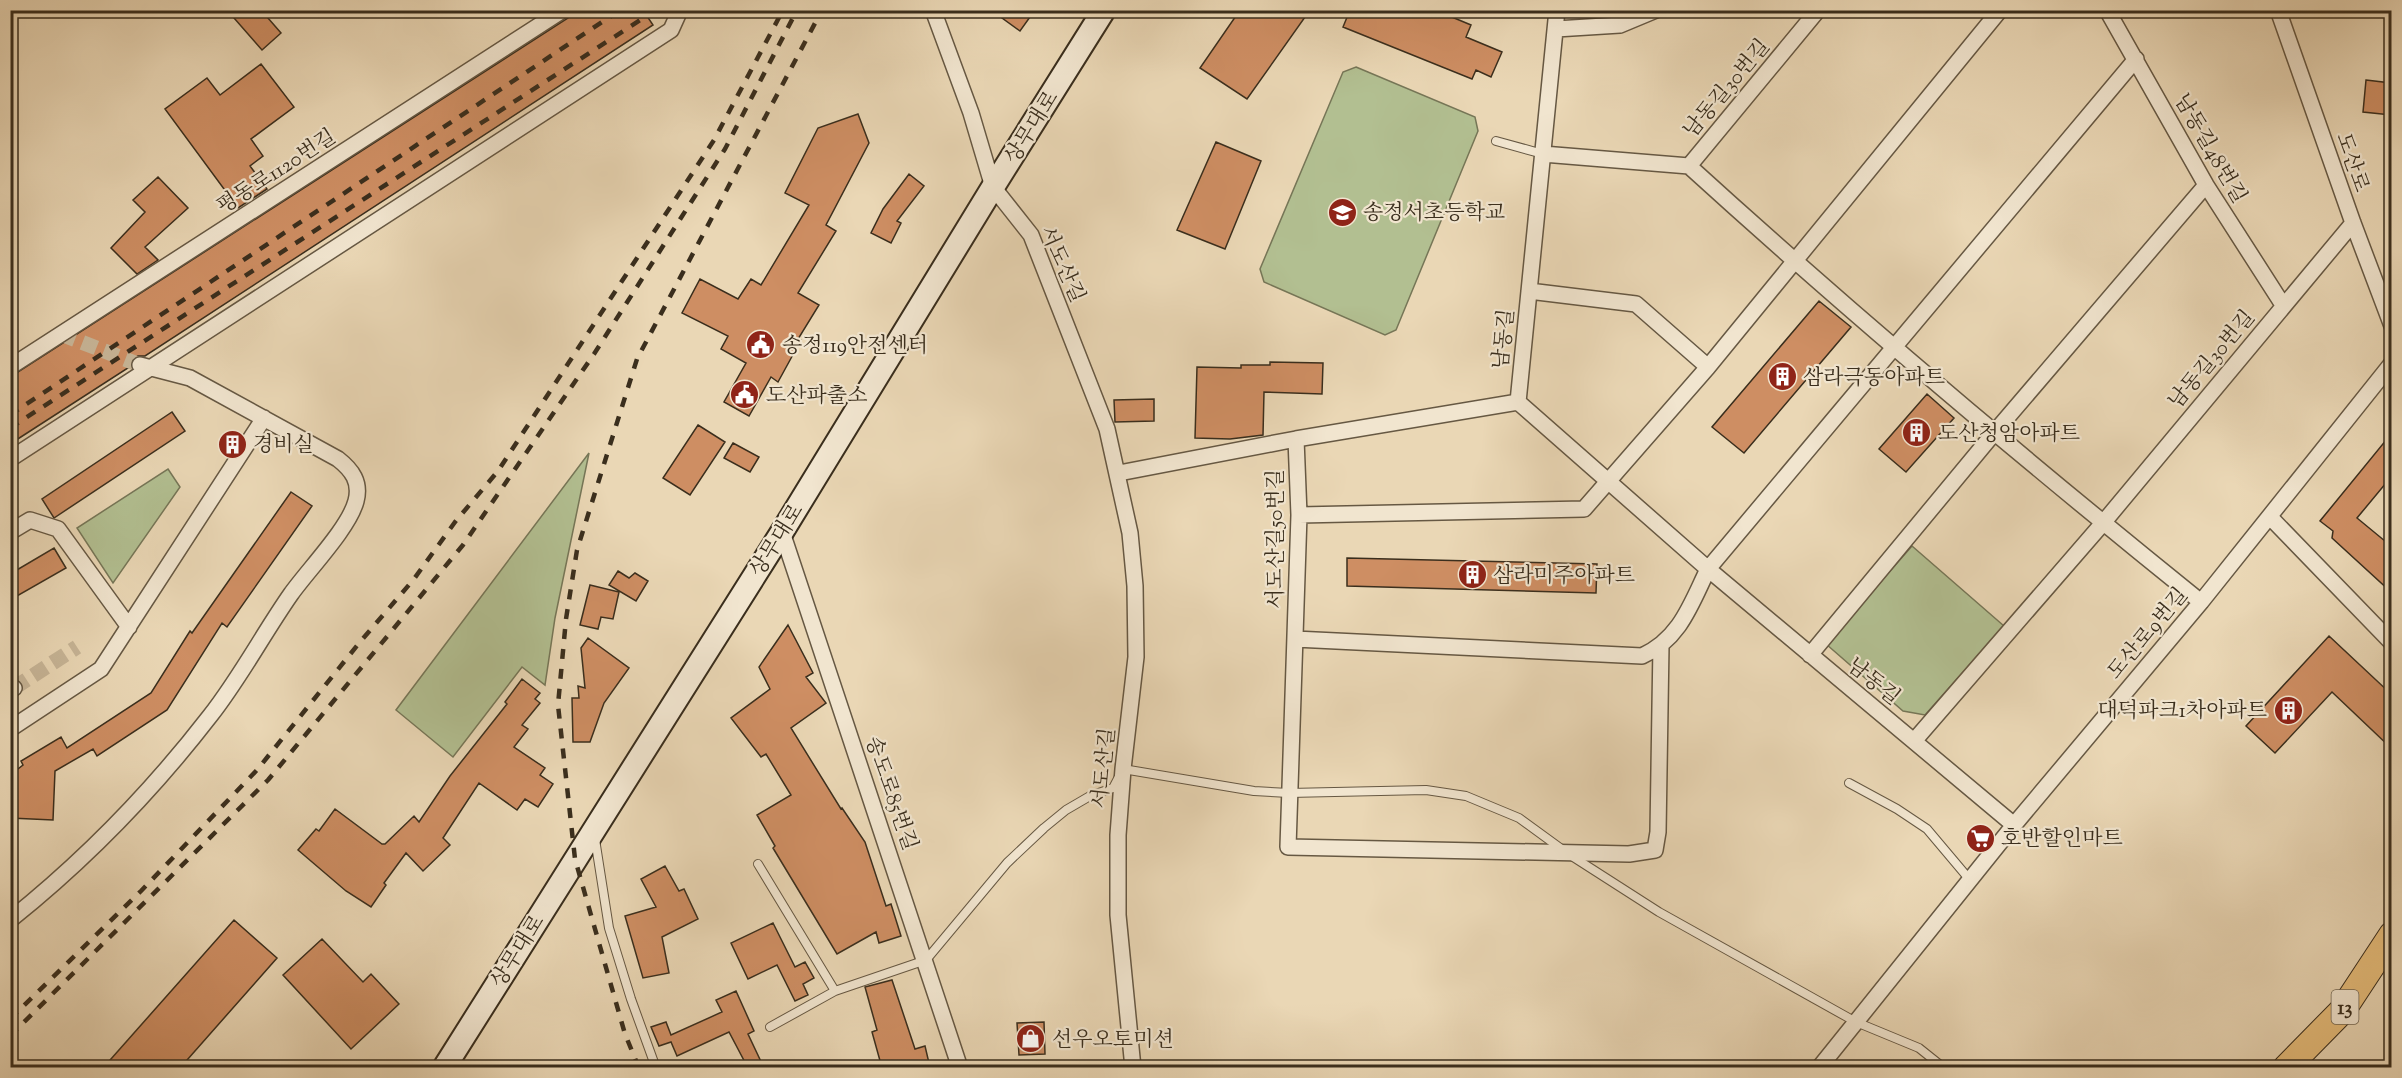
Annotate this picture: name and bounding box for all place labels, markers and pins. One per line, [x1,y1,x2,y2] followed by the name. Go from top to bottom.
[1326,196,1358,228] school or university icon: 송정서초등학교
[1363,199,1505,229] place label: 송정서초등학교
[745,329,777,361] public building icon: 송정119안전센터
[782,332,928,362] place label: 송정119안전센터
[1766,361,1798,393] building icon: 삼라극동아파트
[1803,364,1945,394] place label: 삼라극동아파트
[729,379,761,411] public building icon: 도산파출소
[766,382,867,412] place label: 도산파출소
[1901,417,1933,449] building icon: 도산청암아파트
[1938,420,2080,450] place label: 도산청암아파트
[216,428,248,460] building icon: 경비실
[253,431,314,461] place label: 경비실
[1456,559,1488,591] building icon: 삼라미주아파트
[1493,562,1635,592] place label: 삼라미주아파트
[2272,694,2304,726] building icon: 대덕파크1차아파트
[2098,697,2267,727] place label: 대덕파크1차아파트
[1964,822,1996,854] supermarket icon: 호반할인마트
[2001,825,2123,855] place label: 호반할인마트
[1015,1023,1047,1055] shop icon: 선우오토미션
[1052,1026,1174,1056] place label: 선우오토미션

